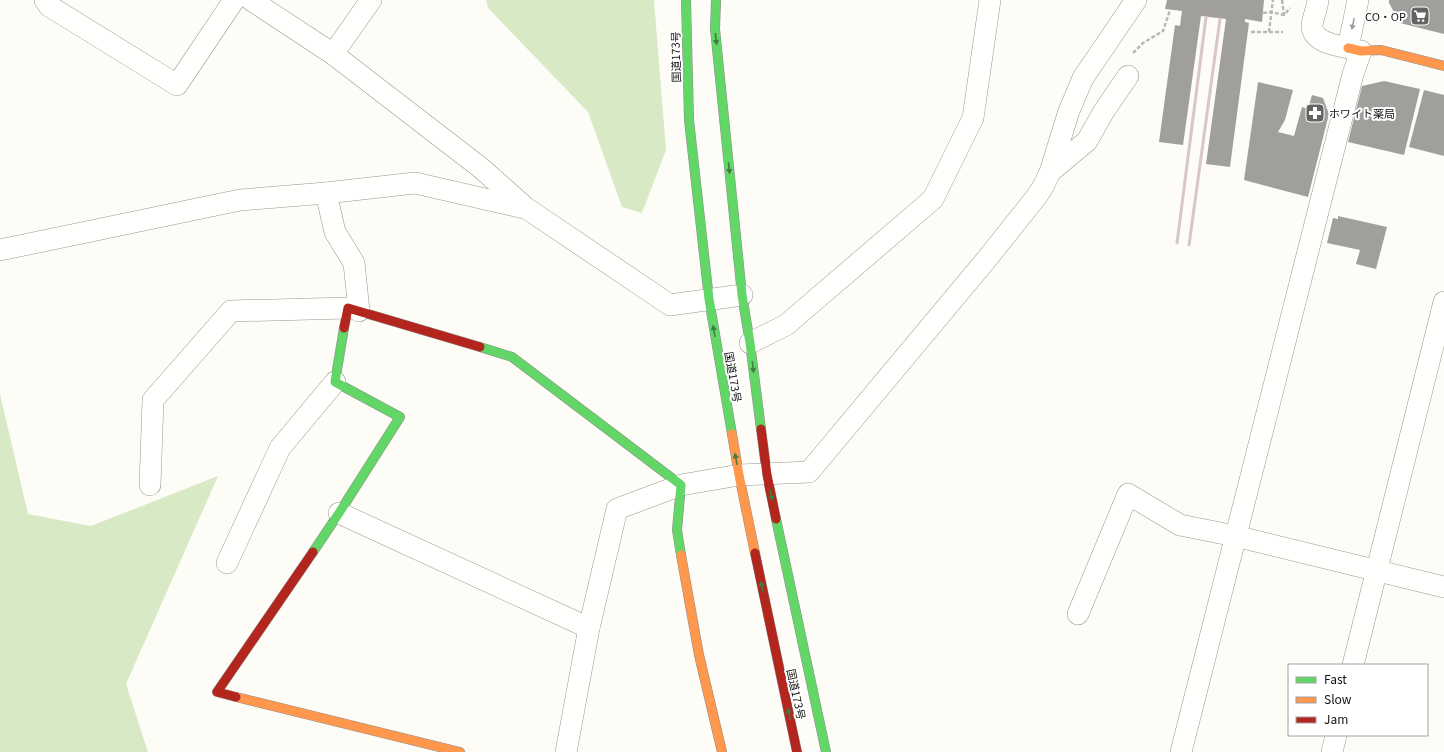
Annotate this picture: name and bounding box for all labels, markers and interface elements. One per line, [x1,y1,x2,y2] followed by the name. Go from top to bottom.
[1409,5,1431,27] supermarket icon: CO・OP
[1365,8,1406,24] place label: CO・OP
[1349,18,1355,30] one-way arrow
[667,31,683,83] street label: 国道173号
[713,33,719,45] one-way arrow
[1304,102,1326,124] pharmacy icon: ホワイト薬局
[1329,105,1395,121] place label: ホワイト薬局
[726,162,732,174] one-way arrow
[711,325,717,337] one-way arrow
[722,350,746,404] street label: 国道173号
[750,361,756,373] one-way arrow
[733,453,739,465] one-way arrow
[769,489,775,502] one-way arrow
[759,580,765,593] one-way arrow
[1288,664,1428,736] legend
[784,667,810,721] street label: 国道173号
[1324,670,1347,687] text: Fast
[1324,690,1352,707] text: Slow
[786,708,792,720] one-way arrow
[1324,710,1348,727] text: Jam

